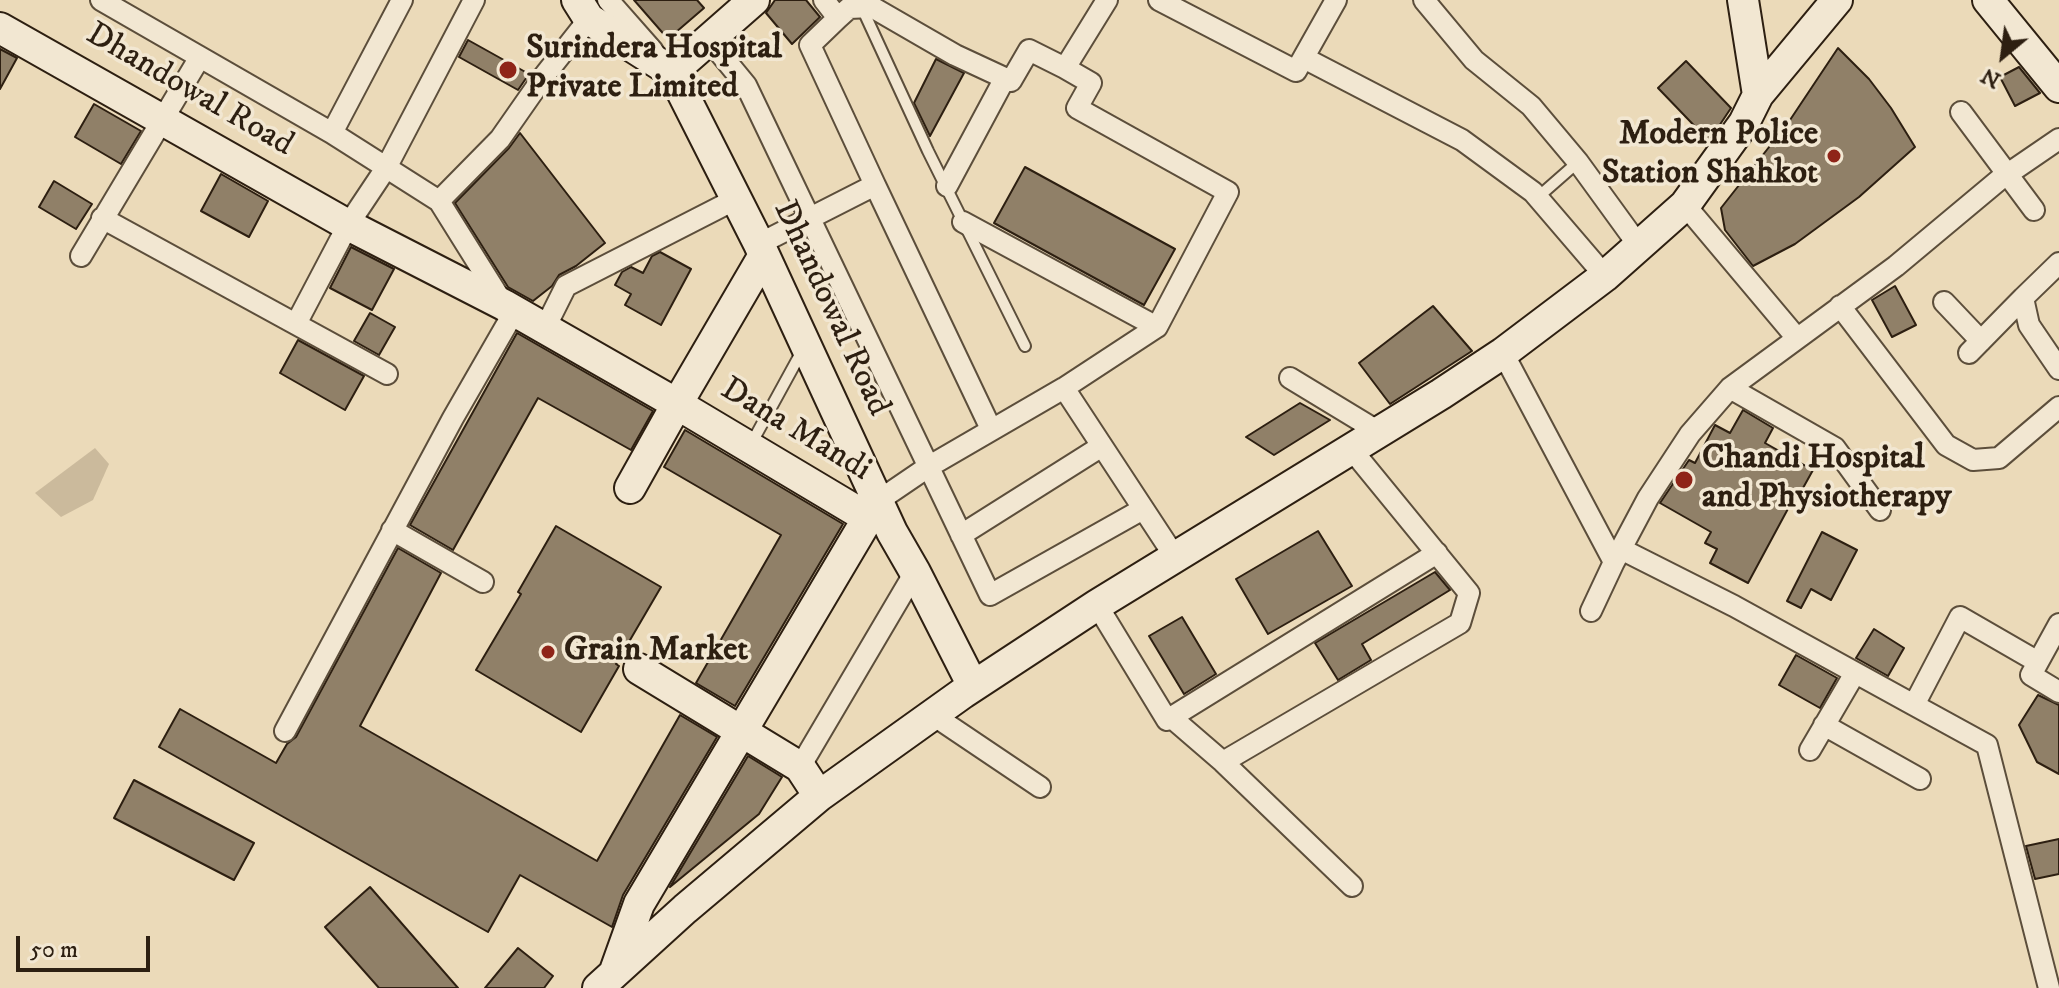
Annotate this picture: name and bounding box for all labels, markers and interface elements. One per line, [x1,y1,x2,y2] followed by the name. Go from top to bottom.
[78,15,300,167] street label: Dhandowal Road
[1963,16,2043,96] north arrow
[526,30,782,110] place label: Surindera Hospital Private Limited
[497,59,519,81] marker: Surindera Hospital Private Limited
[1977,61,2006,94] text: N
[1602,116,1818,196] place label: Modern Police Station Shahkot
[1825,147,1843,165] marker: Modern Police Station Shahkot
[762,195,898,423] street label: Dhandowal Road
[712,370,878,492] street label: Dana Mandi
[1702,440,1951,520] place label: Chandi Hospital and Physiotherapy
[1673,469,1695,491] marker: Chandi Hospital and Physiotherapy
[564,632,748,672] place label: Grain Market
[539,643,557,661] marker: Grain Market
[20,920,154,970] scale bar
[30,935,78,965] text: 50 m

